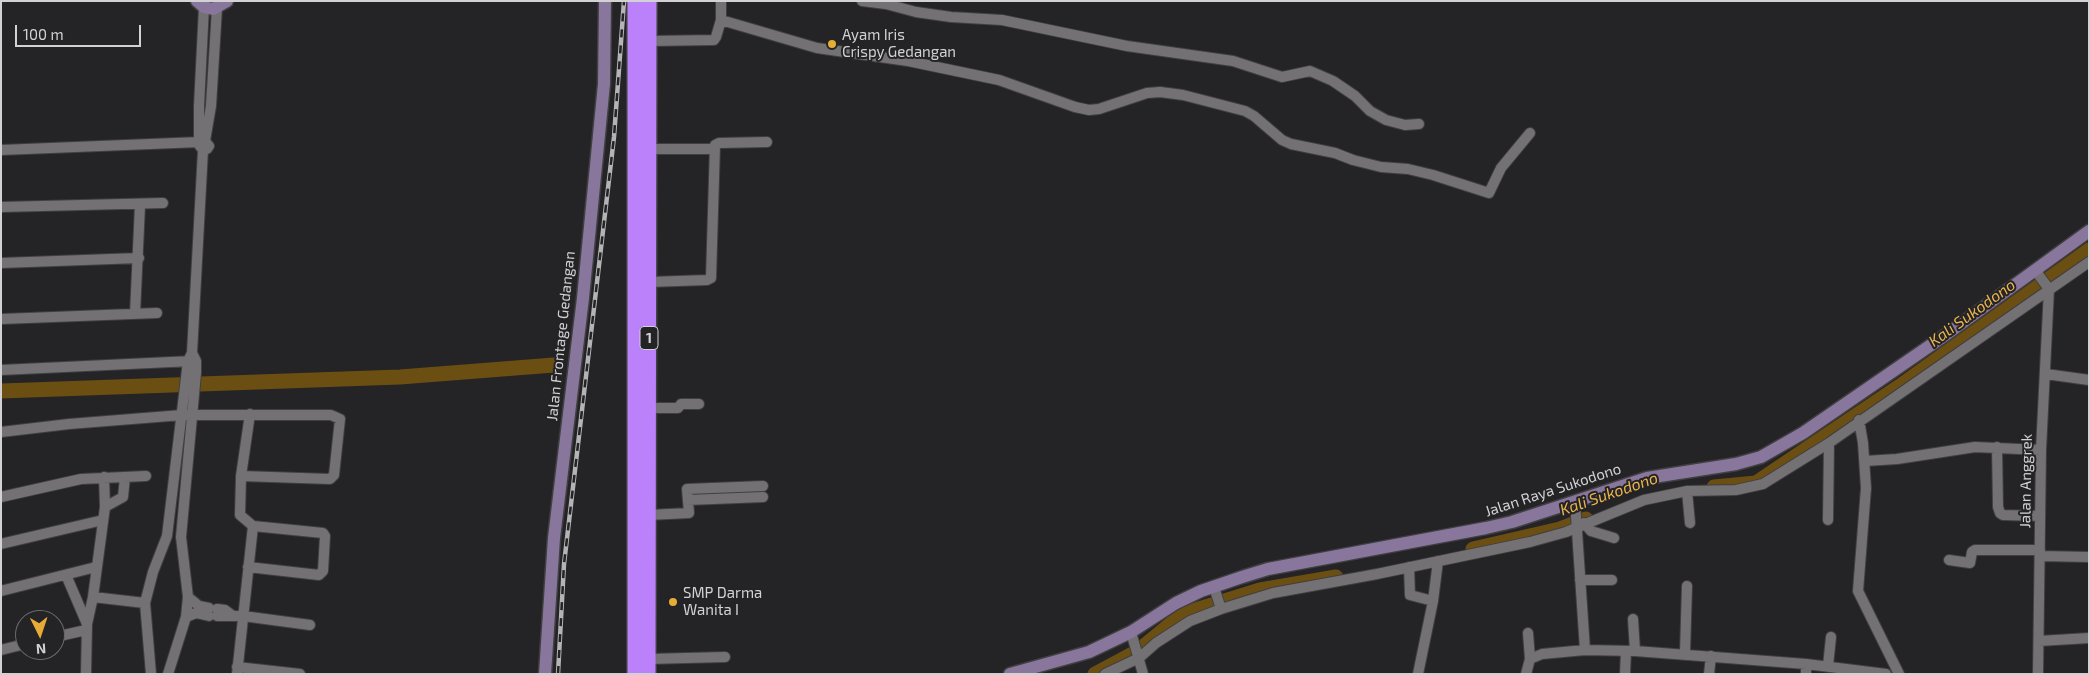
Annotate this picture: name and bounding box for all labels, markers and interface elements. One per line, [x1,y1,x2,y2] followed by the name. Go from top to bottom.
[18,15,144,47] scale bar
[23,25,64,43] text: 100 m
[842,26,956,61] place label: Ayam Iris Crispy Gedangan
[826,38,838,50] marker: Ayam Iris Crispy Gedangan
[543,250,579,422] street label: Jalan Frontage Gedangan
[1925,275,2019,351] water label: Kali Sukodono
[640,326,658,349] road number: 1
[2016,434,2036,528] street label: Jalan Anggrek
[1483,459,1623,521] street label: Jalan Raya Sukodono
[1557,468,1661,520] water label: Kali Sukodono
[683,584,762,619] place label: SMP Darma Wanita I
[667,596,679,608] marker: SMP Darma Wanita I
[15,610,65,660] north arrow
[35,641,47,658] text: N

